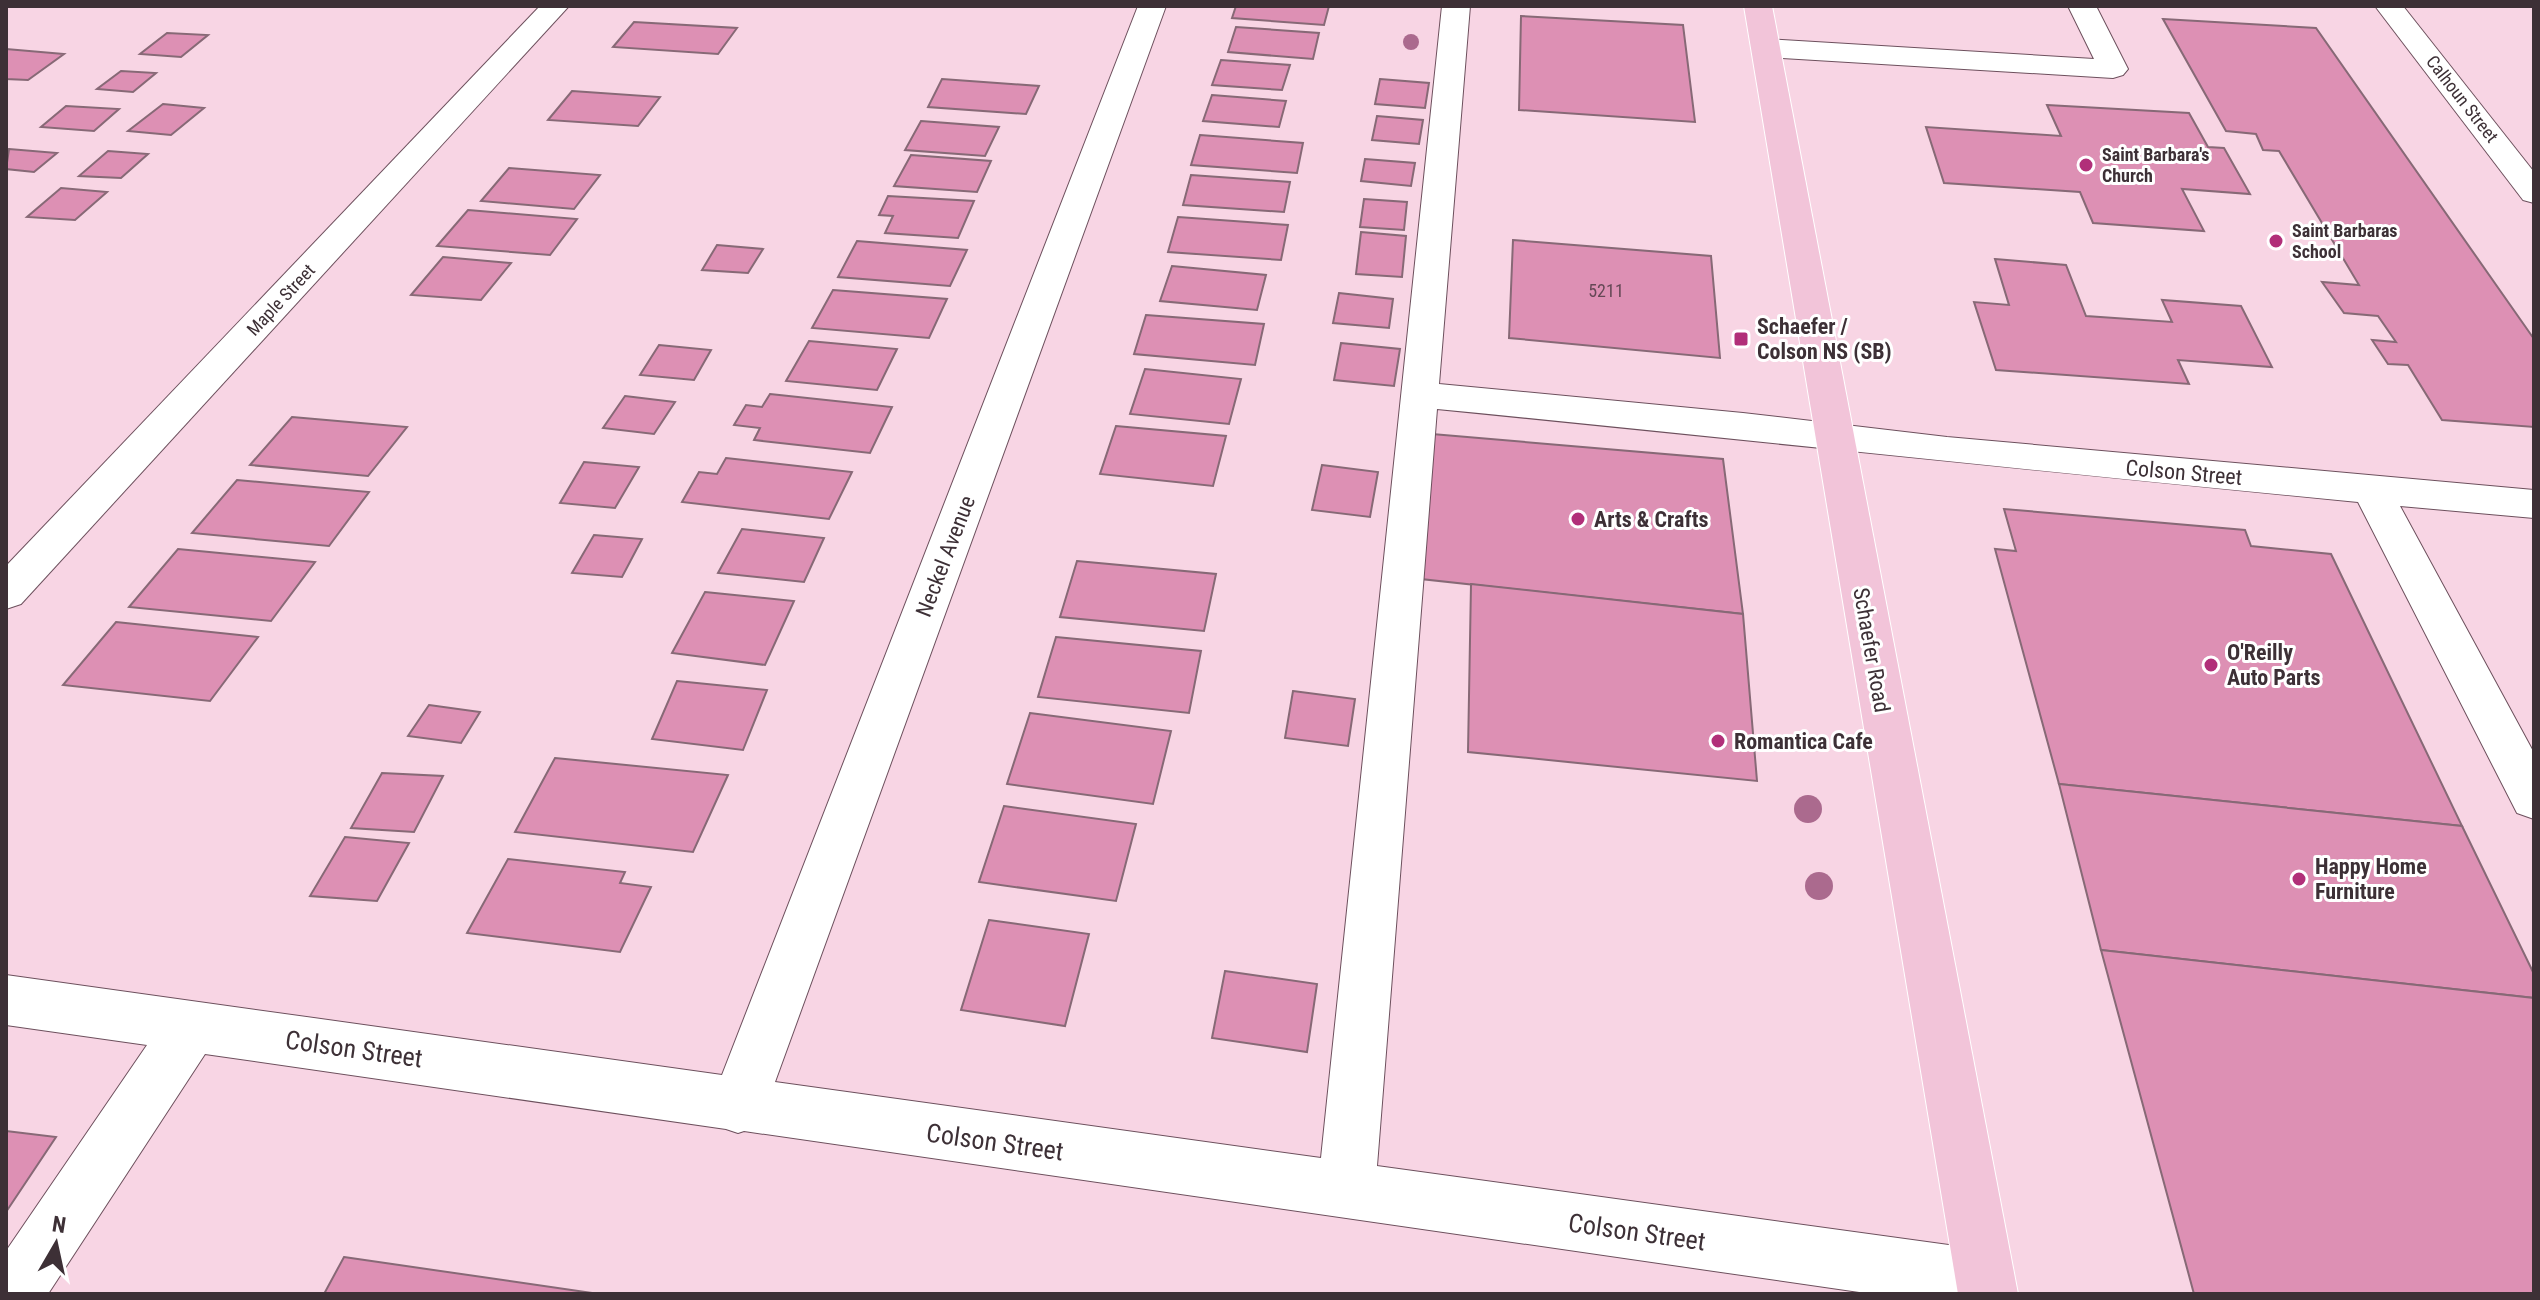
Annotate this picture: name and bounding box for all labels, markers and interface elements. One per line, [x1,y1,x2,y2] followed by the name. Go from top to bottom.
[2422,51,2503,146] street label: Calhoun Street
[2102,144,2209,186] place label: Saint Barbara's Church
[2077,156,2095,174] marker: Saint Barbara's Church
[2292,220,2398,262] place label: Saint Barbaras School
[2267,232,2285,250] marker: Saint Barbaras School
[242,260,319,340] street label: Maple Street
[1588,280,1624,301] house number: 5211
[1757,314,1892,364] place label: Schaefer / Colson NS (SB)
[1732,330,1750,348] marker: Schaefer / Colson NS (SB)
[2125,455,2243,490] street label: Colson Street
[911,492,980,620] street label: Neckel Avenue
[1594,507,1708,532] place label: Arts & Crafts
[1569,510,1587,528] marker: Arts & Crafts
[1848,586,1895,714] street label: Schaefer Road
[2227,640,2321,690] place label: O'Reilly Auto Parts
[2202,656,2220,674] marker: O'Reilly Auto Parts
[1734,729,1873,754] place label: Romantica Cafe
[1709,732,1727,750] marker: Romantica Cafe
[2315,854,2427,904] place label: Happy Home Furniture
[2290,870,2308,888] marker: Happy Home Furniture
[284,1025,424,1073] street label: Colson Street
[925,1118,1065,1166] street label: Colson Street
[16,1204,96,1284] north arrow
[1567,1208,1707,1256] street label: Colson Street
[50,1211,68,1238] text: N

